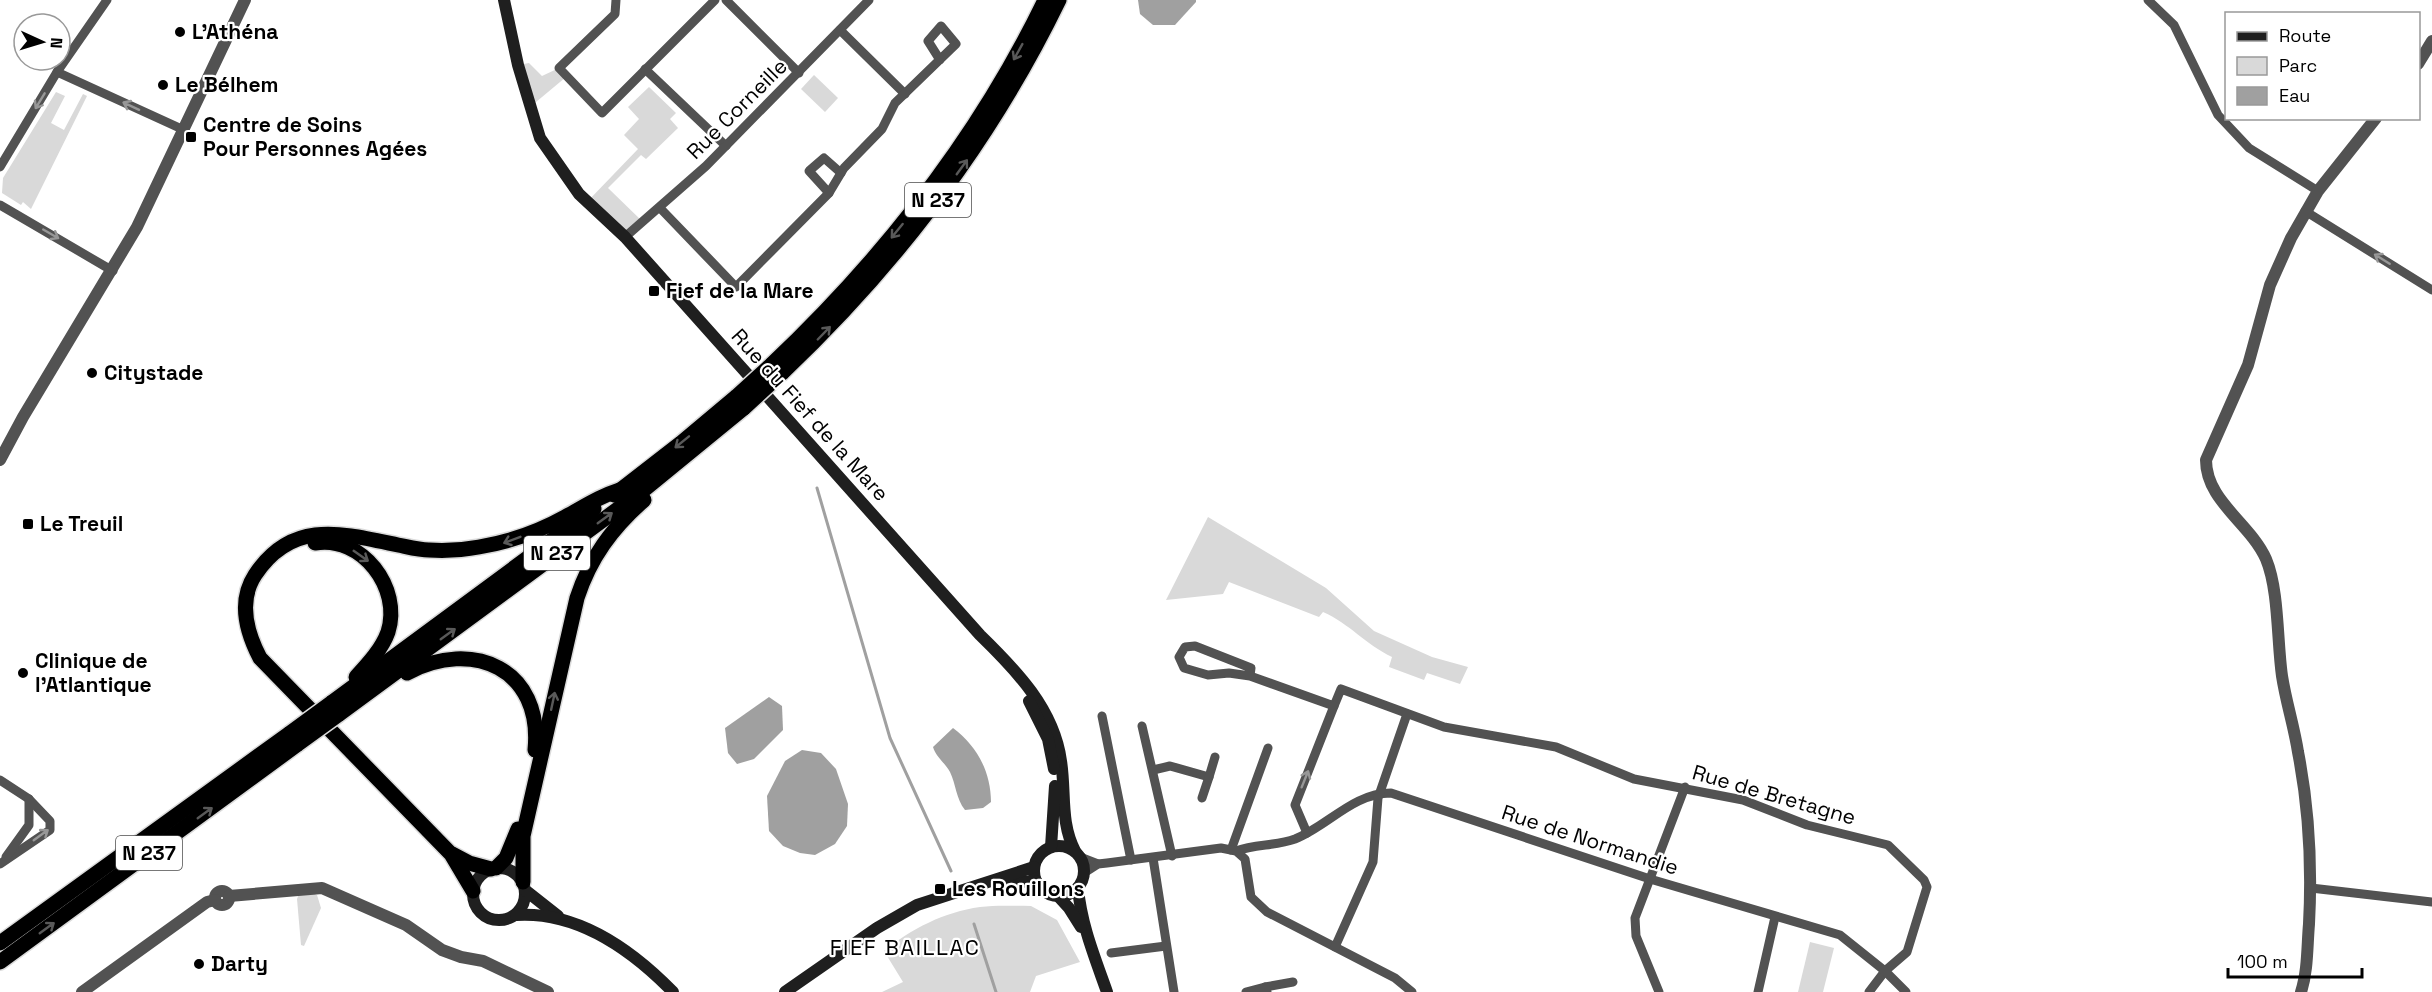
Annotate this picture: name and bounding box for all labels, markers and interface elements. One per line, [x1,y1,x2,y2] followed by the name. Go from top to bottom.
[12,12,72,72] north arrow
[2225,12,2420,120] legend
[192,18,279,45] place label: L'Athéna
[2279,24,2331,47] text: Route
[173,25,187,39] marker: L'Athéna
[46,37,67,49] text: N
[1011,43,1023,60] one-way arrow
[681,53,793,165] street label: Rue Corneille
[2279,54,2317,77] text: Parc
[175,71,278,98] place label: Le Bélhem
[156,78,170,92] marker: Le Bélhem
[2279,84,2310,107] text: Eau
[33,92,45,109] one-way arrow
[123,100,141,111] one-way arrow
[203,111,427,162] place label: Centre de Soins Pour Personnes Agées
[184,130,198,144] marker: Centre de Soins Pour Personnes Agées
[956,160,968,176] one-way arrow
[905,183,971,217] road number: N 237
[891,223,904,239] one-way arrow
[42,229,59,241] one-way arrow
[2374,253,2391,266] one-way arrow
[666,277,814,304] place label: Fief de la Mare
[647,284,661,298] marker: Fief de la Mare
[726,323,895,507] street label: Rue du Fief de la Mare
[817,325,831,340] one-way arrow
[104,359,203,386] place label: Citystade
[85,366,99,380] marker: Citystade
[675,435,691,448] one-way arrow
[40,510,123,537] place label: Le Treuil
[596,512,612,525] one-way arrow
[21,517,35,531] marker: Le Treuil
[503,535,522,546] one-way arrow
[524,536,590,570] road number: N 237
[353,550,369,562] one-way arrow
[439,628,455,640] one-way arrow
[35,647,152,698] place label: Clinique de l'Atlantique
[16,666,30,680] marker: Clinique de l'Atlantique
[547,692,559,711] one-way arrow
[1689,758,1859,831] street label: Rue de Bretagne
[1300,770,1311,789] one-way arrow
[1498,798,1682,881] street label: Rue de Normandie
[196,806,212,819] one-way arrow
[33,829,49,841] one-way arrow
[116,836,182,870] road number: N 237
[952,875,1084,902] place label: Les Rouillons
[933,882,947,896] marker: Les Rouillons
[39,922,55,934] one-way arrow
[830,933,980,961] district label: FIEF BAILLAC
[2228,941,2362,979] scale bar
[211,950,268,977] place label: Darty
[2237,950,2288,973] text: 100 m
[192,957,206,971] marker: Darty

